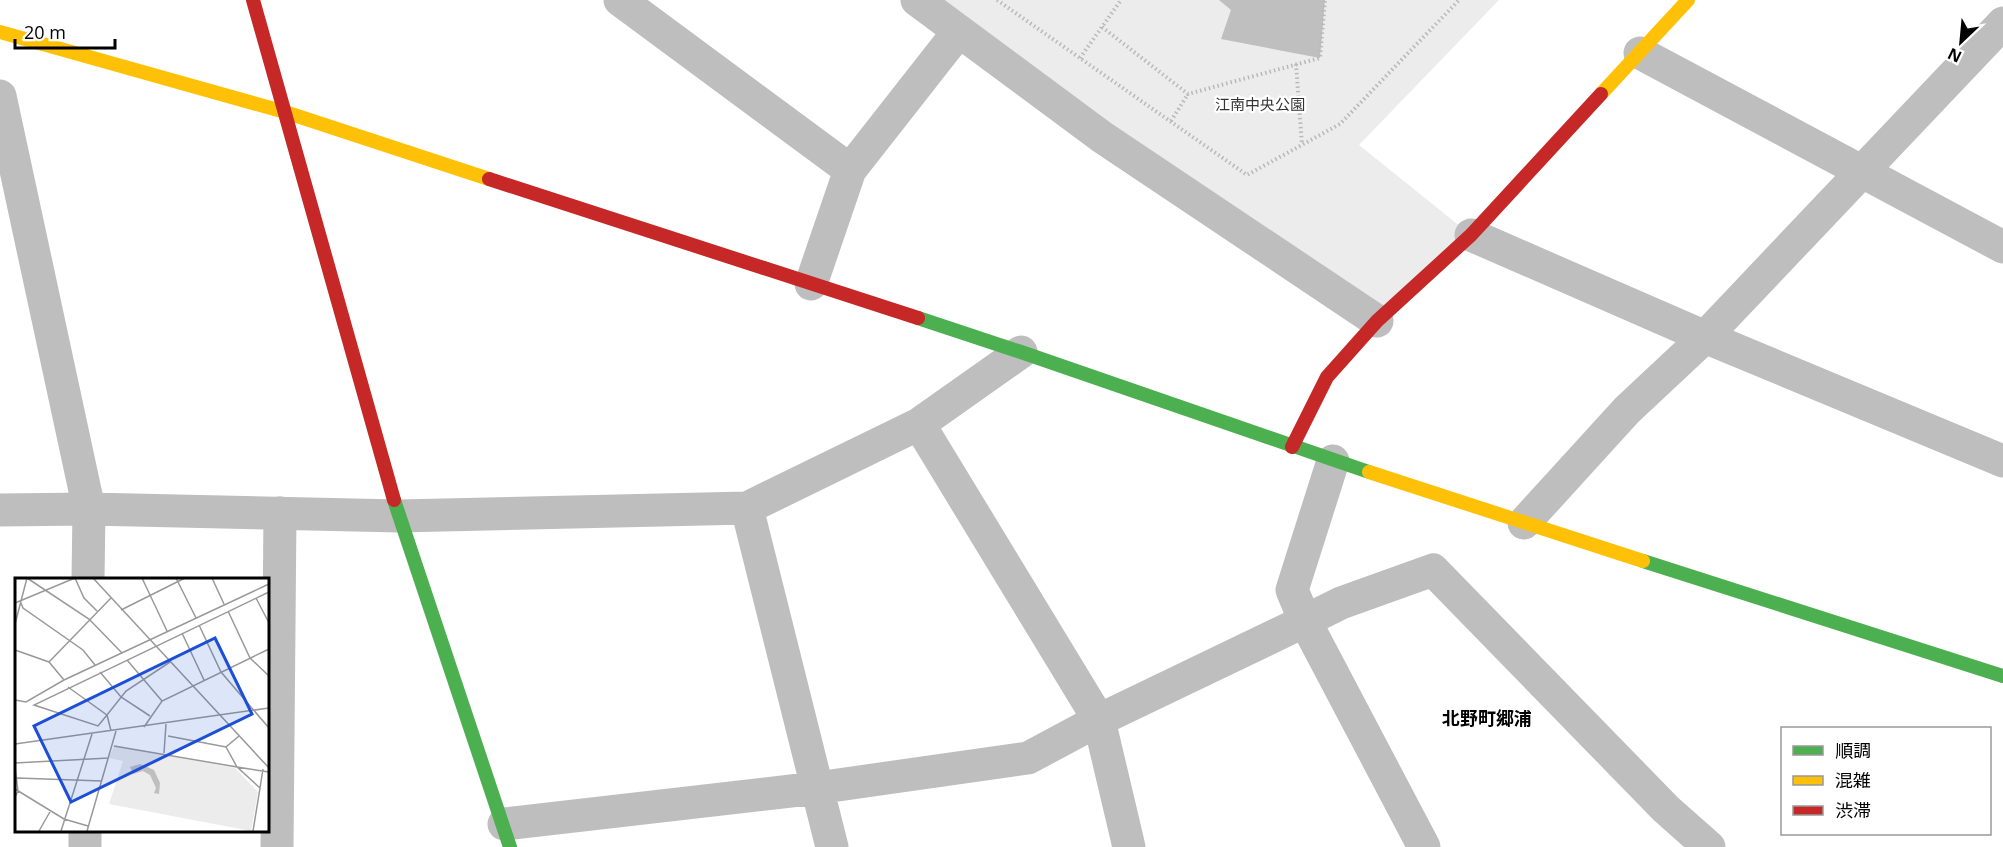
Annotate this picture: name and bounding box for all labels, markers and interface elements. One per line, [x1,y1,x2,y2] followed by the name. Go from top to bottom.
[15,12,116,50] scale bar
[1931,12,1991,72] north arrow
[24,20,66,44] text: 20 m
[1944,43,1965,68] text: N
[1215,94,1305,114] park label: 江南中央公園
[15,578,268,832] inset map
[1442,706,1532,730] district label: 北野町郷浦
[1781,727,1991,835] legend
[1835,738,1871,762] text: 順調
[1835,768,1871,792] text: 混雑
[1835,798,1871,822] text: 渋滞

